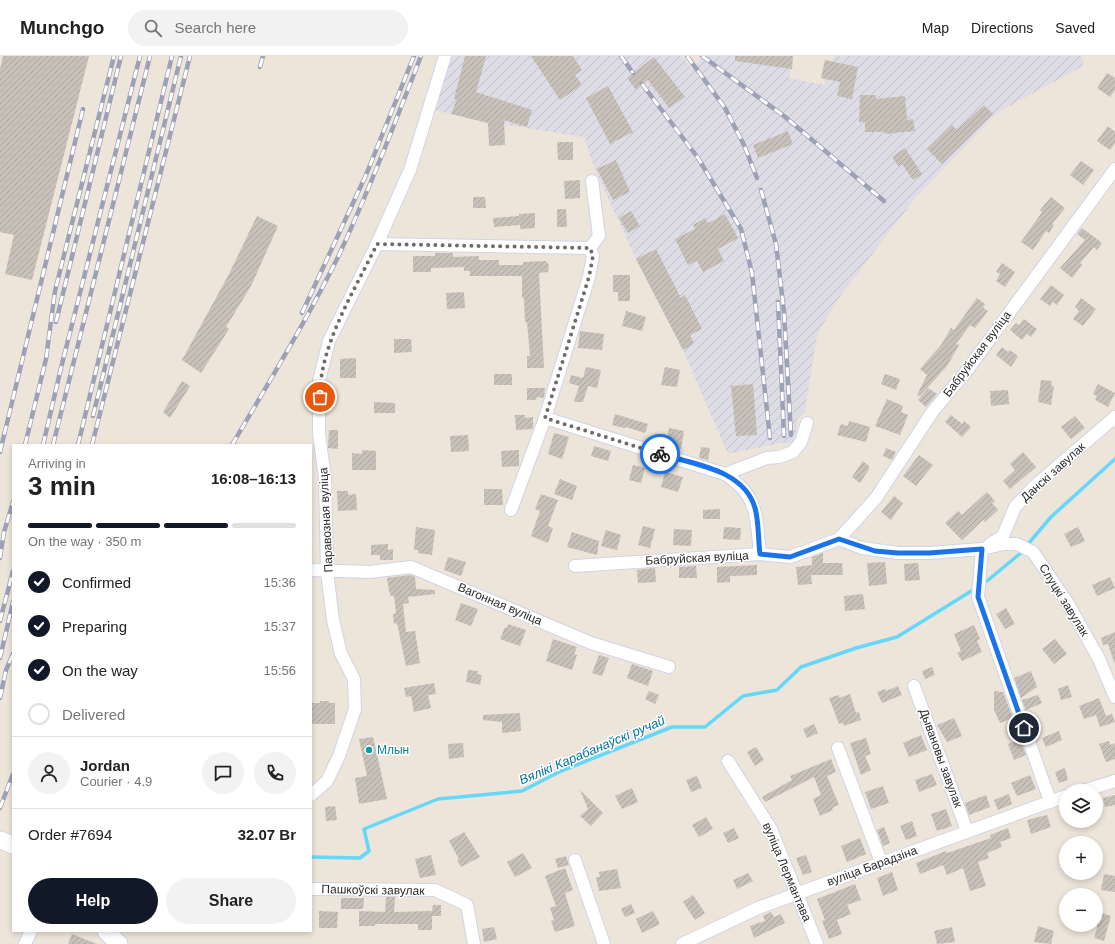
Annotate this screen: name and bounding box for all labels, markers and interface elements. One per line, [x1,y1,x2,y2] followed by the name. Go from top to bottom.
[128,10,408,46] search box
[20,17,104,38] text: Munchgo
[142,17,164,39] icon: search
[174,19,256,36] text: Search here
[922,20,949,36] text: Map
[971,20,1033,36] text: Directions
[1055,20,1095,36] text: Saved
[940,308,1014,400] street label: Бабруйская вуліца
[303,380,337,414] pin
[309,386,331,408] icon: bag
[640,434,680,474] courier
[1018,439,1089,505] street label: Данскі завулак
[649,443,671,465] icon: bike
[28,456,86,471] text: Arriving in
[316,467,336,573] street label: Паравозная вуліца
[211,470,296,487] text: 16:08–16:13
[28,471,96,501] text: 3 min
[28,534,141,549] text: On the way · 350 m
[645,548,749,568] street label: Бабруйская вуліца
[1036,561,1092,639] street label: Слуцкі завулак
[28,571,50,593] icon: check
[62,574,131,591] text: Confirmed
[263,575,296,590] text: 15:36
[456,580,545,628] street label: Вагонная вуліца
[28,615,50,637] icon: check
[62,618,127,635] text: Preparing
[263,619,296,634] text: 15:37
[28,659,50,681] icon: check
[62,662,138,679] text: On the way
[263,663,296,678] text: 15:56
[62,706,125,723] text: Delivered
[917,707,966,810] street label: Дывановы завулак
[1007,711,1041,745] pin
[517,712,667,788] water label: Вялікі Карабанаўскі ручай
[1013,717,1035,739] icon: home
[377,743,409,757] place label: Млын
[364,745,374,755] marker: Млын
[28,752,70,794] button: person
[202,752,244,794] button: chat
[254,752,296,794] button: phone
[80,757,130,774] text: Jordan
[80,774,152,789] text: Courier · 4.9
[1059,784,1103,932] map controls
[1059,784,1103,828] button: layers
[760,820,814,924] street label: вуліца Лермантава
[28,826,112,843] text: Order #7694
[238,826,296,843] text: 32.07 Br
[1059,836,1103,880] button: +
[825,843,919,889] street label: вуліца Барадзіна
[28,878,158,924] button: Help
[166,878,296,924] button: Share
[321,882,425,898] street label: Пашкоўскі завулак
[1059,888,1103,932] button: −

